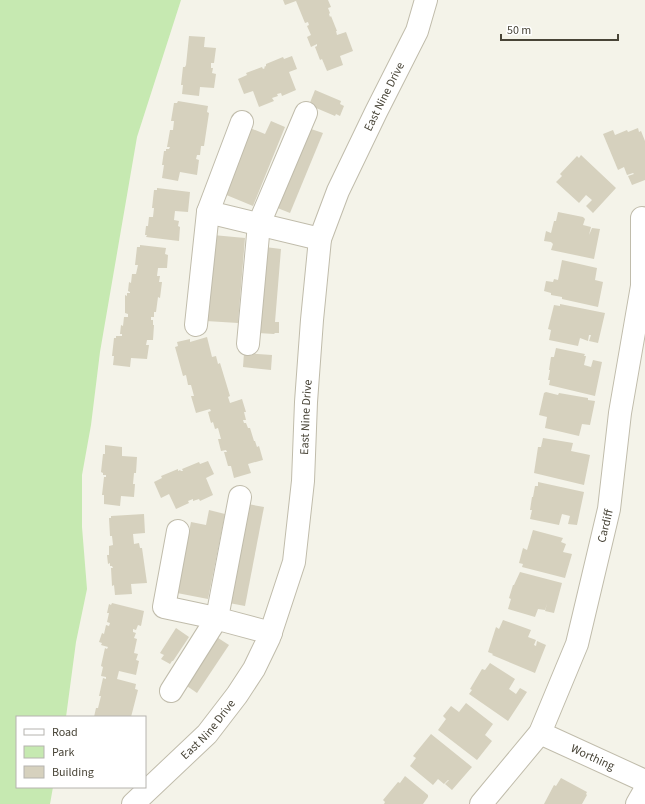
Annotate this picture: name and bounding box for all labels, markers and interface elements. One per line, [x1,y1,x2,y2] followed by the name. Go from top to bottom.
[501,16,618,42] scale bar
[507,22,531,39] text: 50 m
[360,59,409,134] street label: East Nine Drive
[296,379,317,455] street label: East Nine Drive
[593,507,618,544] street label: Cardiff
[177,696,240,764] street label: East Nine Drive
[16,716,146,788] legend
[52,724,78,741] text: Road
[568,740,617,775] street label: Worthing
[52,744,74,761] text: Park
[52,764,94,781] text: Building

